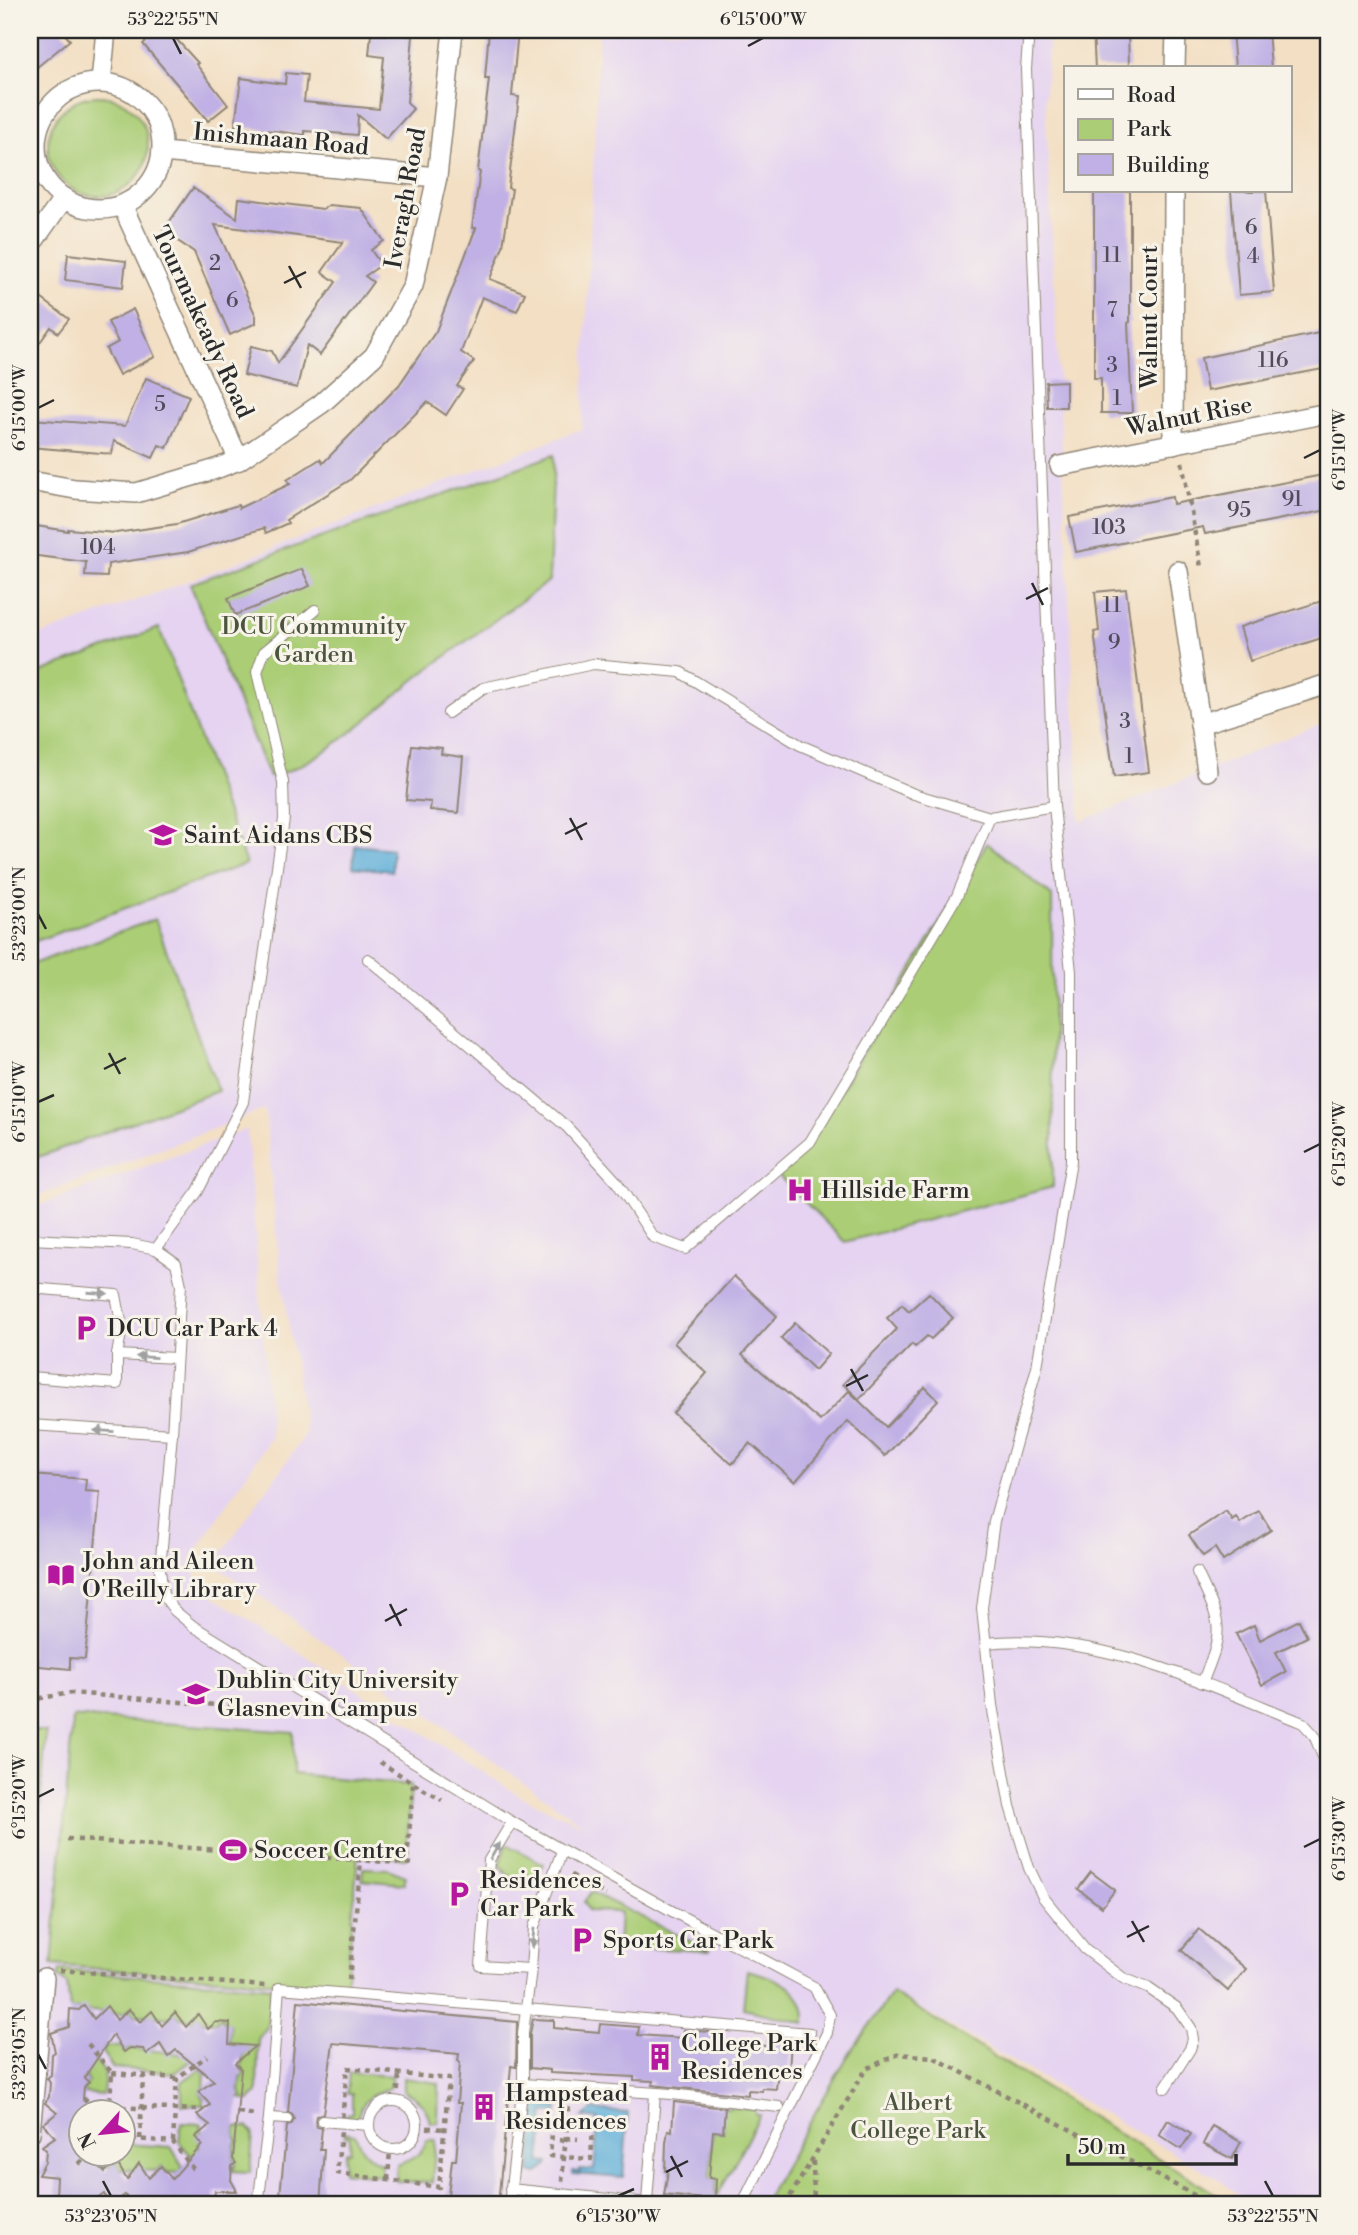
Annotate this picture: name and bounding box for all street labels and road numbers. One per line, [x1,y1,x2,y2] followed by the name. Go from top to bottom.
[192,117,370,163] street label: Inishmaan Road
[379,125,433,271] street label: Iveragh Road
[144,222,260,424] street label: Tourmakeady Road
[1135,244,1165,390] street label: Walnut Court
[1122,390,1255,444] street label: Walnut Rise

